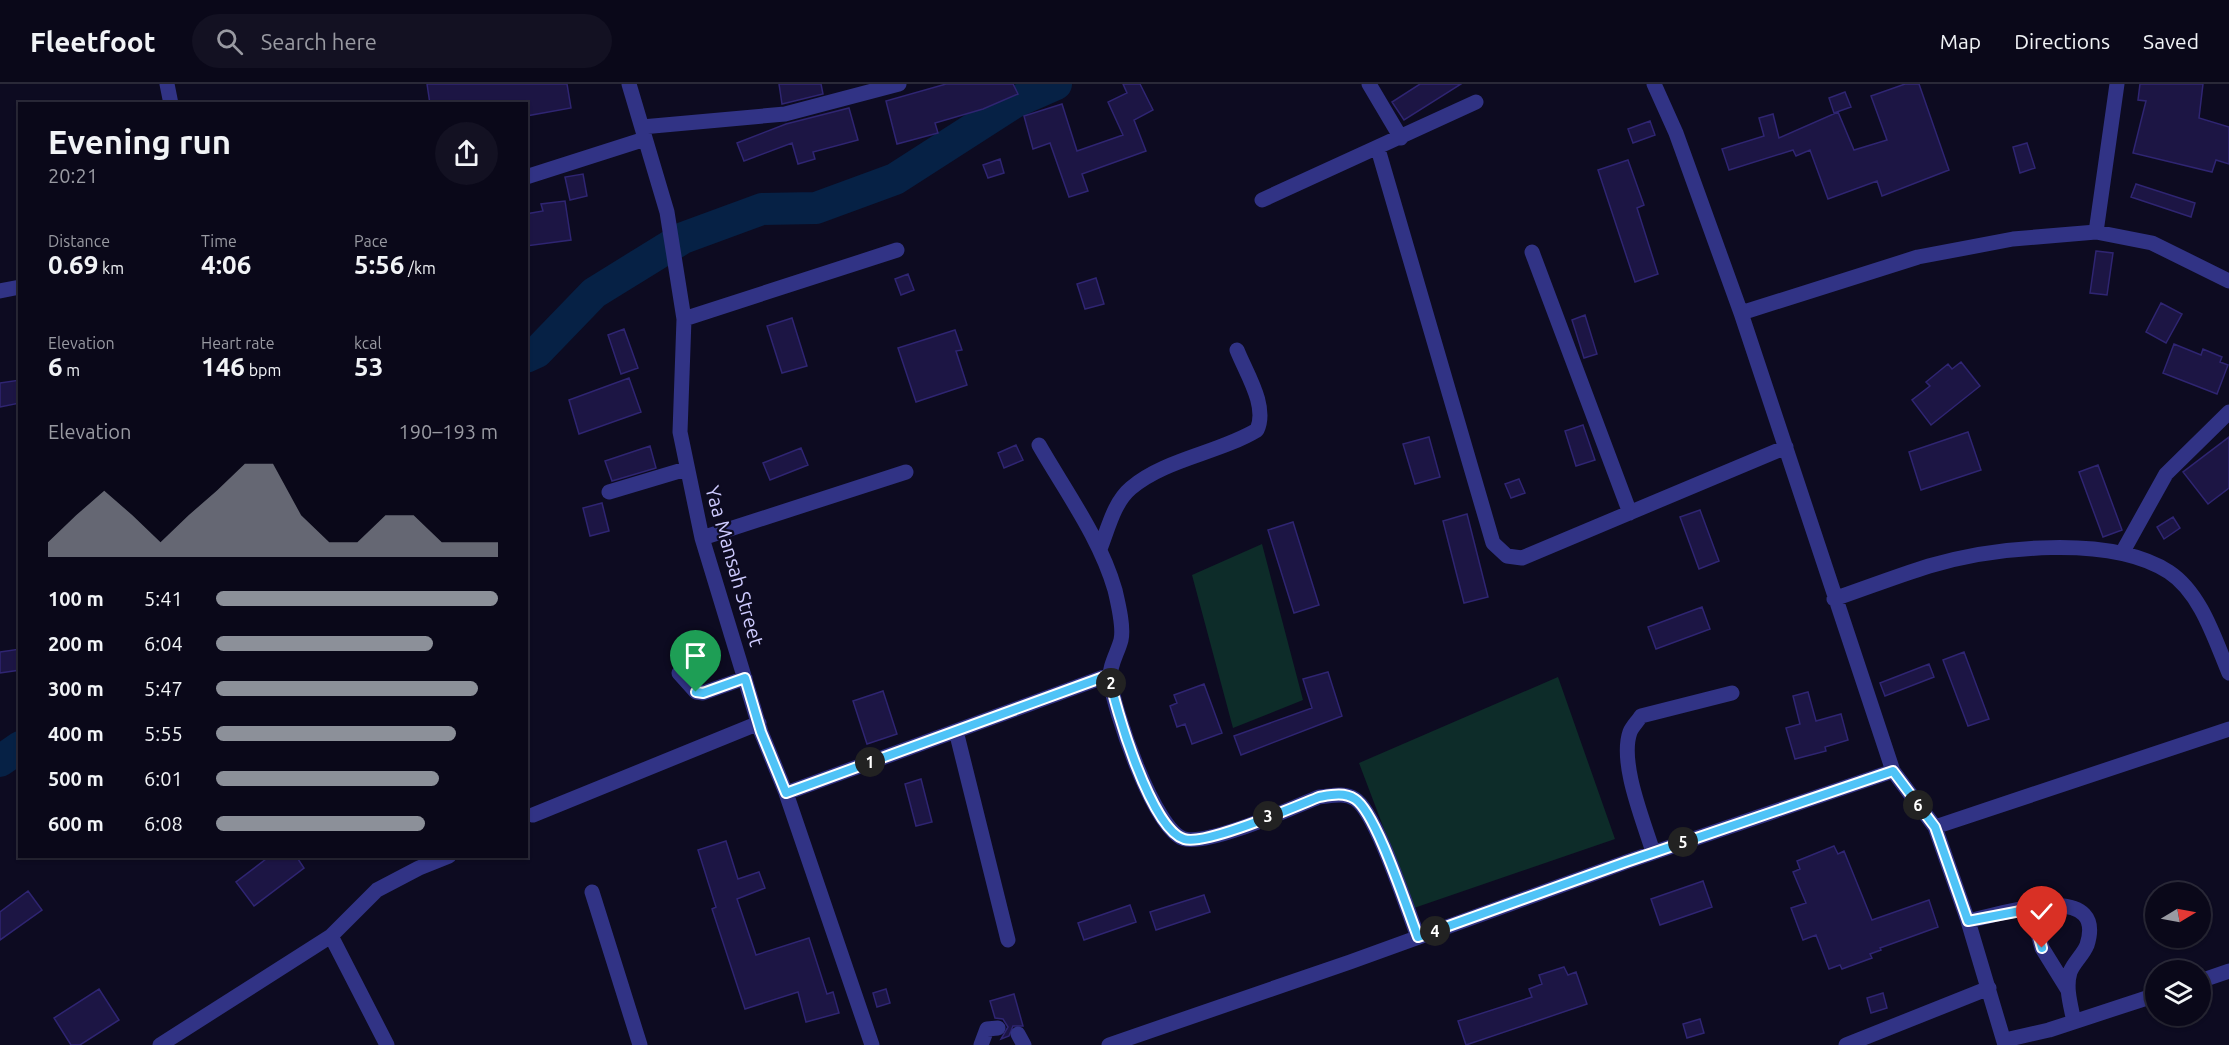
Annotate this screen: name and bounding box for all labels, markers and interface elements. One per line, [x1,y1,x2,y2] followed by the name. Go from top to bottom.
[192,14,612,68] search box
[213,25,246,58] icon: search
[30,26,156,57] text: Fleetfoot
[261,29,377,54] text: Search here
[1940,29,1981,53] text: Map
[2014,29,2110,53] text: Directions
[2143,29,2199,53] text: Saved
[435,122,498,185] button: share
[48,123,231,160] text: Evening run
[48,164,98,187] text: 20:21
[48,232,110,250] text: Distance
[201,232,237,250] text: Time
[354,232,388,250] text: Pace
[48,250,98,279] text: 0.69
[201,250,251,279] text: 4:06
[354,250,404,279] text: 5:56
[98,259,124,277] text: km
[404,259,436,277] text: /km
[48,334,115,352] text: Elevation
[201,334,275,352] text: Heart rate
[354,334,382,352] text: kcal
[48,352,63,381] text: 6
[201,352,245,381] text: 146
[354,352,383,381] text: 53
[63,361,80,379] text: m
[245,361,281,379] text: bpm
[48,420,131,443] text: Elevation
[399,420,498,443] text: 190–193 m
[701,483,769,649] street label: Yaa Mansah Street
[48,587,104,610] text: 100 m
[144,587,183,610] text: 5:41
[670,630,721,692] pin
[48,632,104,655] text: 200 m
[144,632,183,655] text: 6:04
[679,639,712,672] icon: arrive
[1096,668,1126,698] pin: 2
[1106,674,1116,692] text: 2
[48,677,104,700] text: 300 m
[144,677,183,700] text: 5:47
[48,722,104,745] text: 400 m
[144,722,183,745] text: 5:55
[855,747,885,777] pin: 1
[865,753,875,771] text: 1
[48,767,104,790] text: 500 m
[144,767,183,790] text: 6:01
[1903,790,1933,820] pin: 6
[1913,796,1923,814] text: 6
[1253,801,1283,831] pin: 3
[1263,807,1273,825] text: 3
[48,812,104,835] text: 600 m
[144,812,183,835] text: 6:08
[1668,827,1698,857] pin: 5
[1678,833,1688,851] text: 5
[2145,882,2211,948] north arrow
[2145,882,2211,1026] map controls
[2016,886,2067,948] pin
[2025,895,2058,928] icon: check
[1420,916,1450,946] pin: 4
[1430,922,1440,940] text: 4
[2145,960,2211,1026] button: layers

